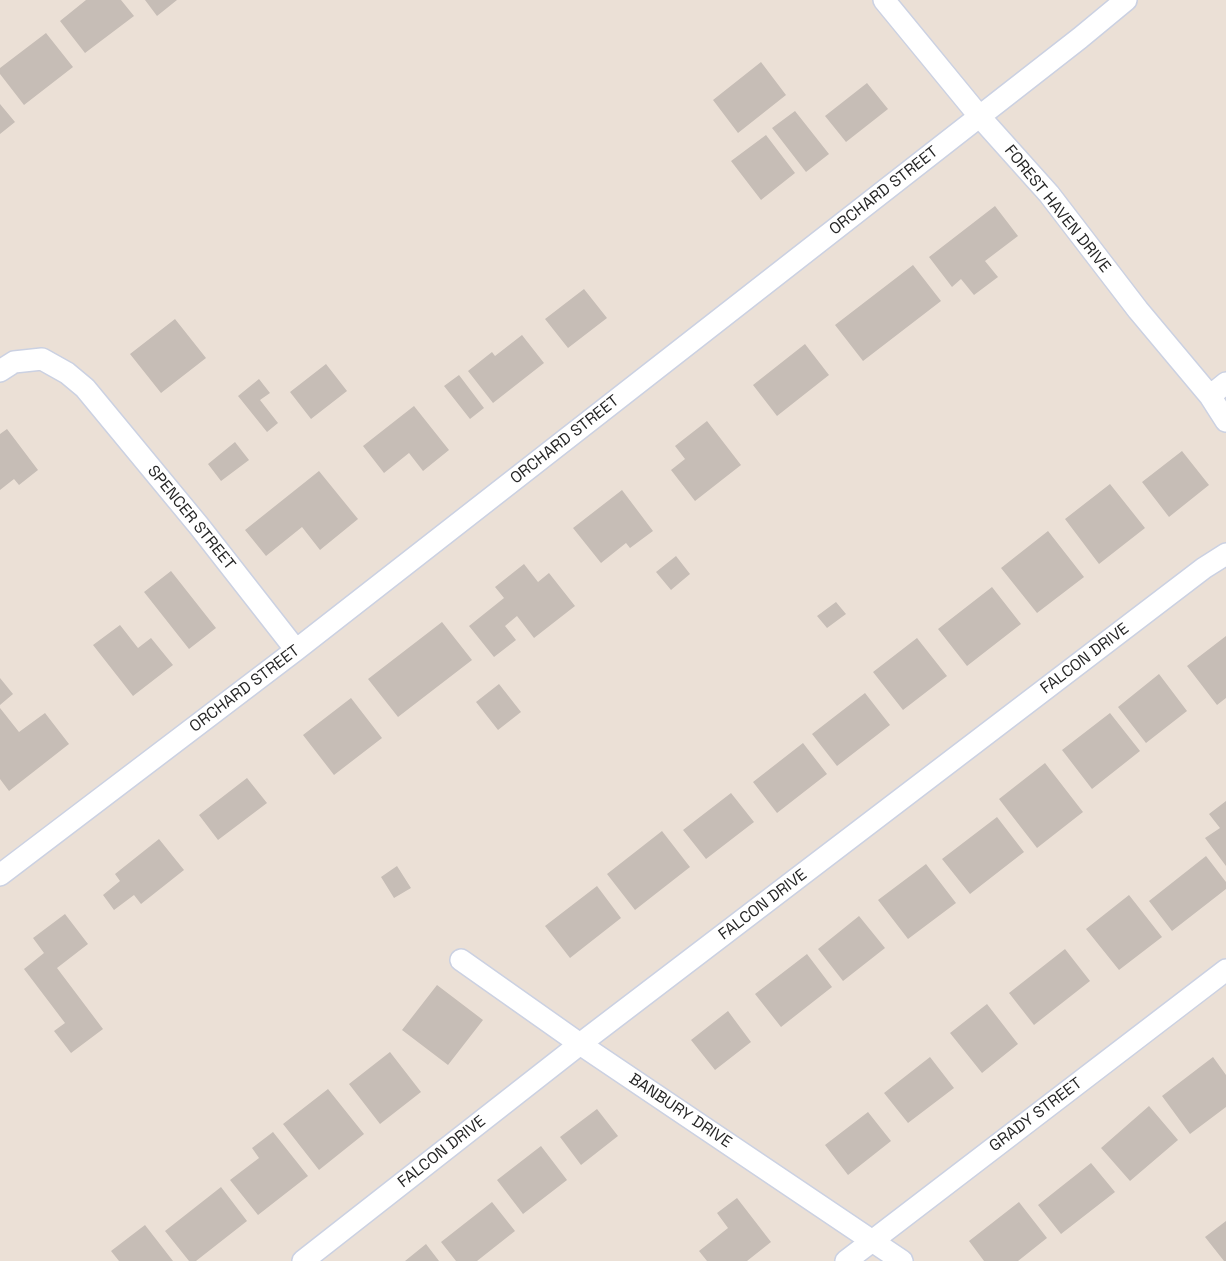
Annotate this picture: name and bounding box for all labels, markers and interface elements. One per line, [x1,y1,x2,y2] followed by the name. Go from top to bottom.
[1000,142,1114,276] street label: FOREST HAVEN DRIVE
[826,143,942,239] street label: ORCHARD STREET
[507,392,623,488] street label: ORCHARD STREET
[143,462,239,574] street label: SPENCER STREET
[1037,620,1133,698] street label: FALCON DRIVE
[186,641,304,737] street label: ORCHARD STREET
[715,866,811,944] street label: FALCON DRIVE
[625,1070,735,1152] street label: BANBURY DRIVE
[986,1074,1086,1156] street label: GRADY STREET
[394,1112,490,1192] street label: FALCON DRIVE

